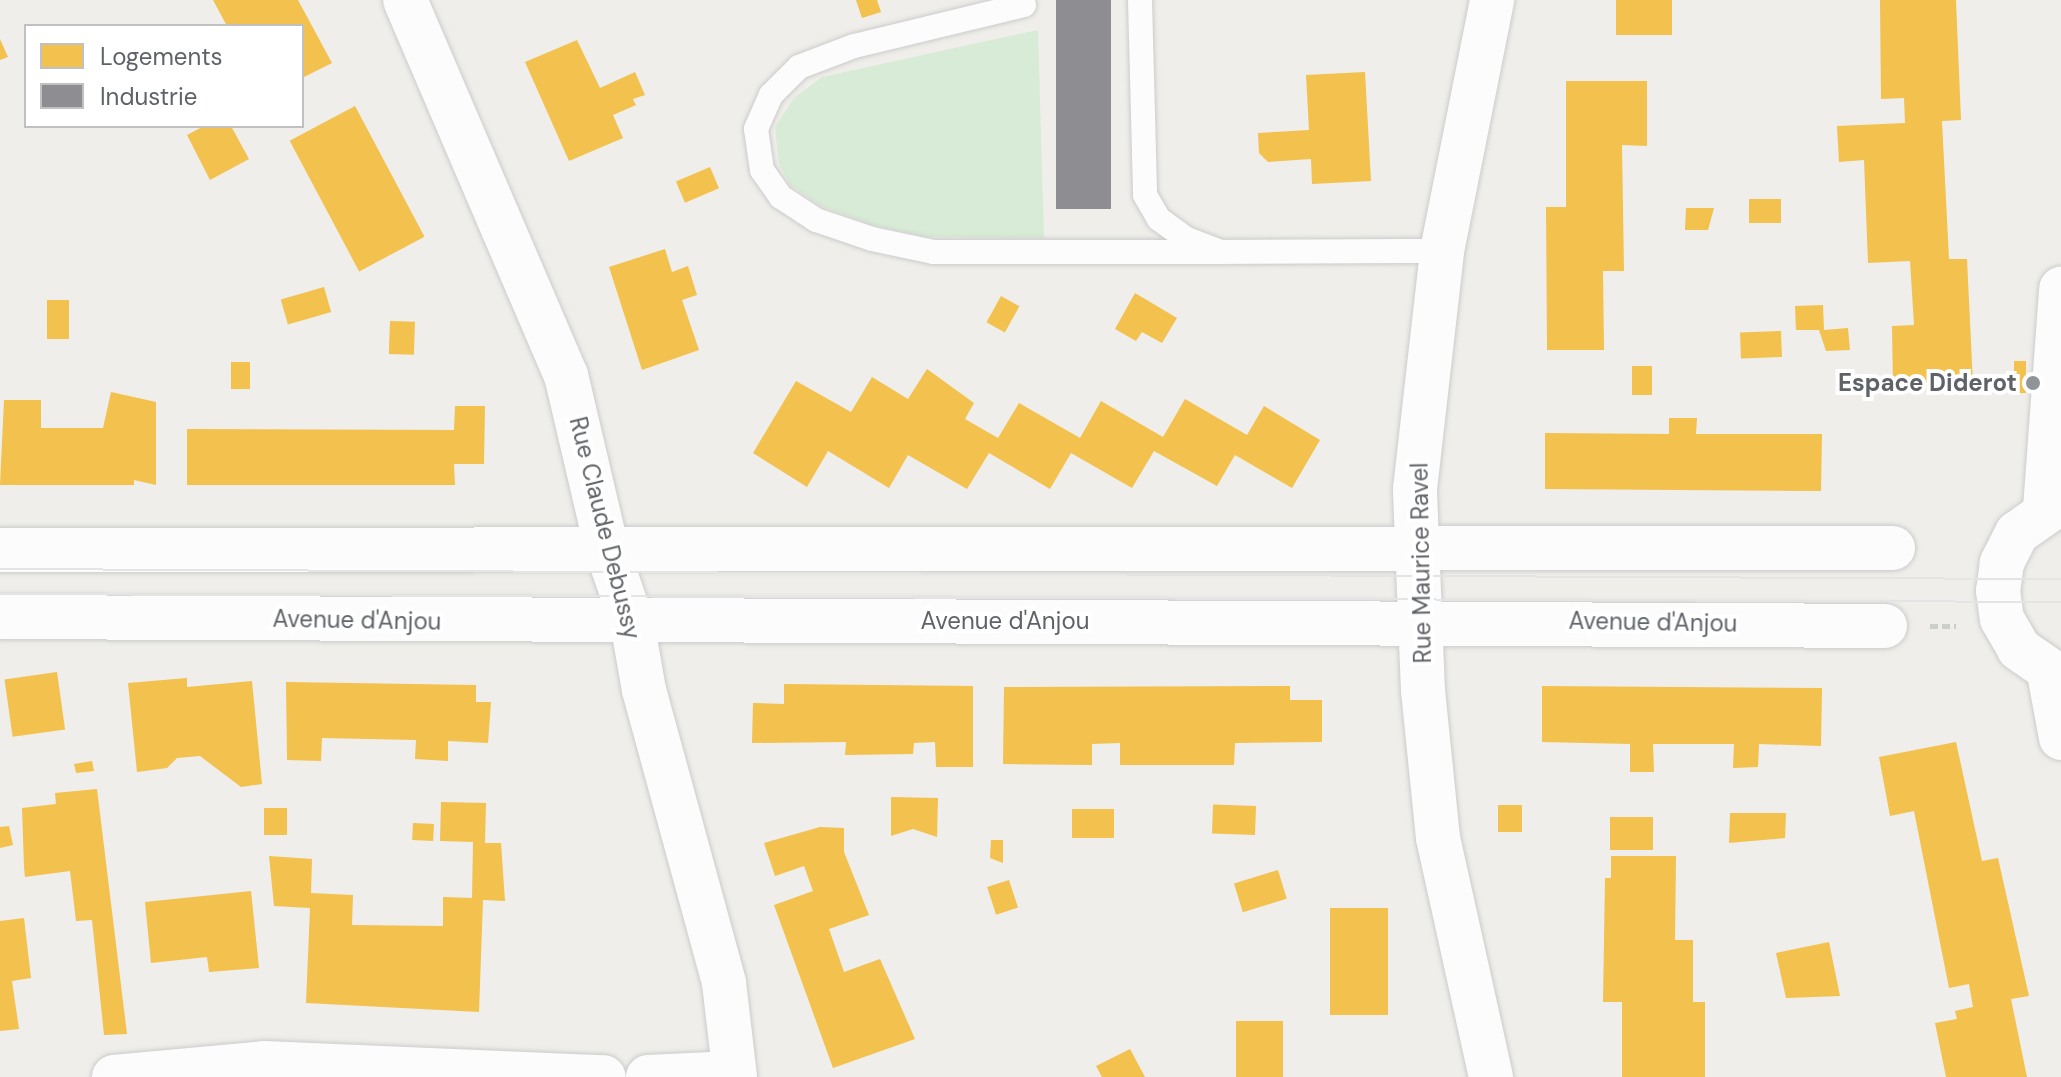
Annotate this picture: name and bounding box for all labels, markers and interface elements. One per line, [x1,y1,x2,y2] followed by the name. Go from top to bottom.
[24,24,304,128] legend
[100,41,223,72] text: Logements
[100,81,197,112] text: Industrie
[1838,369,2017,397] place label: Espace Diderot
[2024,374,2042,392] marker: Espace Diderot
[563,414,647,642] street label: Rue Claude Debussy
[1405,462,1437,664] street label: Rue Maurice Ravel
[272,604,442,636] street label: Avenue d'Anjou
[1568,606,1738,638] street label: Avenue d'Anjou
[921,607,1089,635] street label: Avenue d'Anjou

